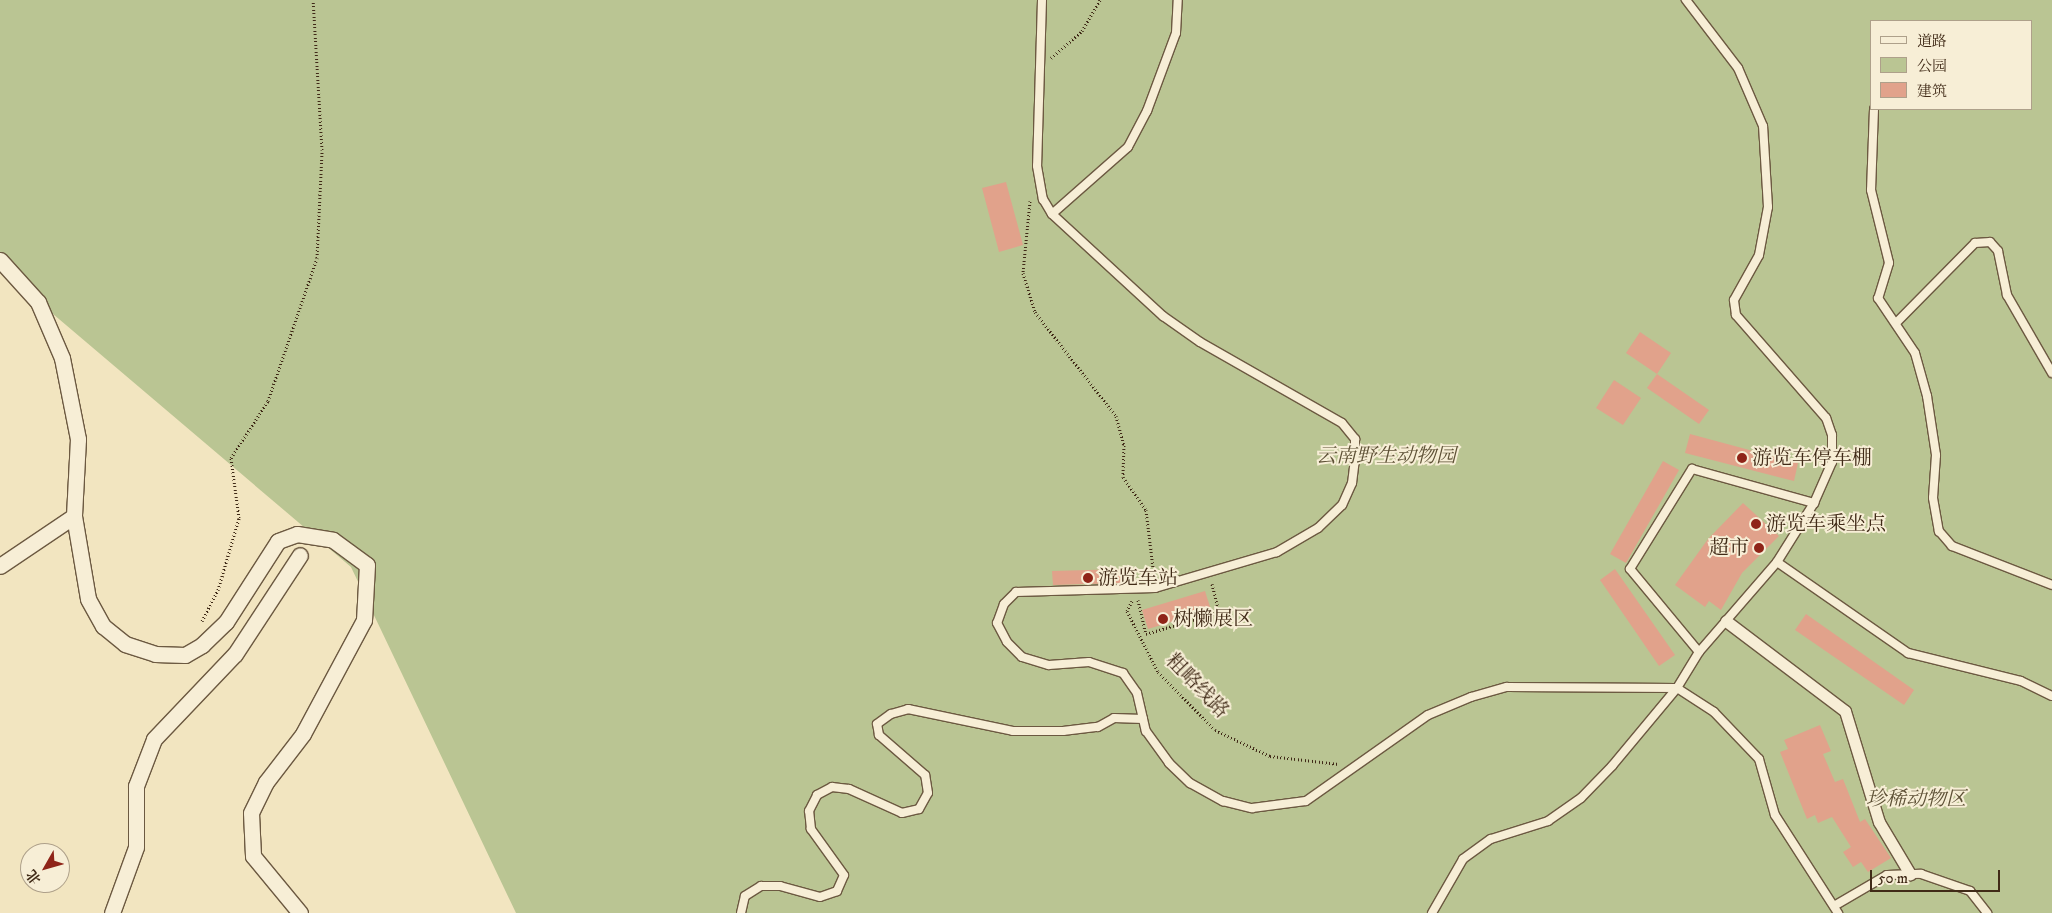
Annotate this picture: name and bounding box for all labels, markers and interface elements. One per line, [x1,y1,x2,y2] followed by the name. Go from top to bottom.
[1870,20,2032,110] legend
[1917,32,1947,51] text: 道路
[1917,57,1947,76] text: 公园
[1917,82,1947,101] text: 建筑
[1316,444,1456,468] park label: 云南野生动物园
[1752,446,1872,470] place label: 游览车停车棚
[1736,452,1748,464] marker: 游览车停车棚
[1766,512,1886,536] place label: 游览车乘坐点
[1750,518,1762,530] marker: 游览车乘坐点
[1709,536,1749,560] place label: 超市
[1753,542,1765,554] marker: 超市
[1098,566,1178,590] place label: 游览车站
[1082,572,1094,584] marker: 游览车站
[1173,607,1253,631] place label: 树懒展区
[1157,613,1169,625] marker: 树懒展区
[1161,649,1233,723] street label: 粗略线路
[1866,787,1966,811] park label: 珍稀动物区
[20,843,70,893] north arrow
[1872,860,2002,892] scale bar
[23,866,45,888] text: 北
[1878,869,1908,888] text: 50 m

